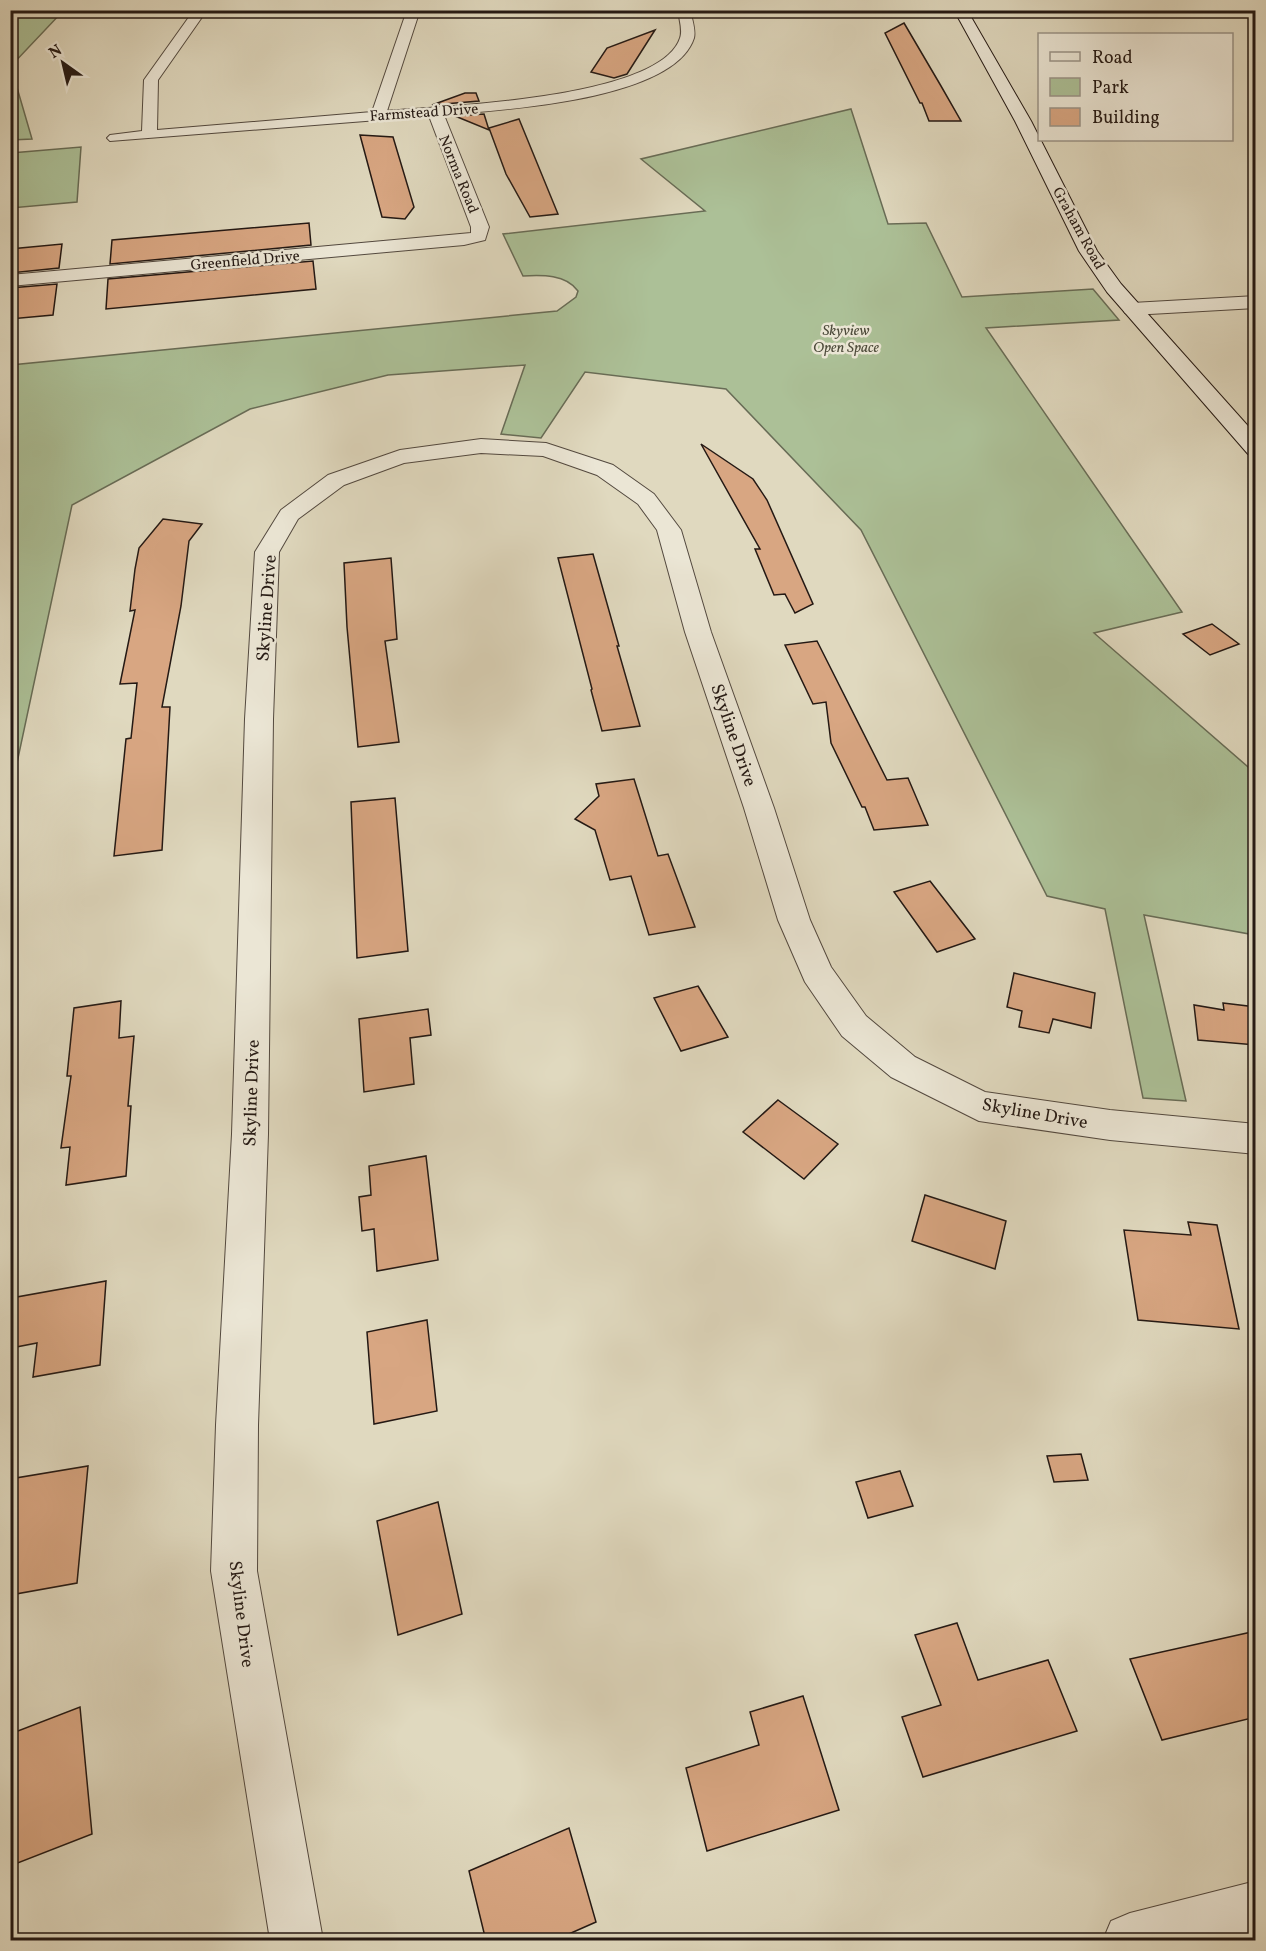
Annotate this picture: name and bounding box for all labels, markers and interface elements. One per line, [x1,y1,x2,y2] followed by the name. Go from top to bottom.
[33,33,93,93] north arrow
[1038,33,1233,141] legend
[45,40,67,65] text: N
[1092,46,1133,71] text: Road
[1092,76,1129,101] text: Park
[369,99,479,128] street label: Farmstead Drive
[1092,106,1160,131] text: Building
[432,132,483,217] street label: Norma Road
[1046,184,1109,274] street label: Graham Road
[190,246,301,277] street label: Greenfield Drive
[813,321,880,359] park label: Skyview Open Space
[251,554,284,662] street label: Skyline Drive
[703,681,762,790] street label: Skyline Drive
[238,1039,267,1147] street label: Skyline Drive
[980,1093,1090,1136] street label: Skyline Drive
[222,1559,259,1669] street label: Skyline Drive

